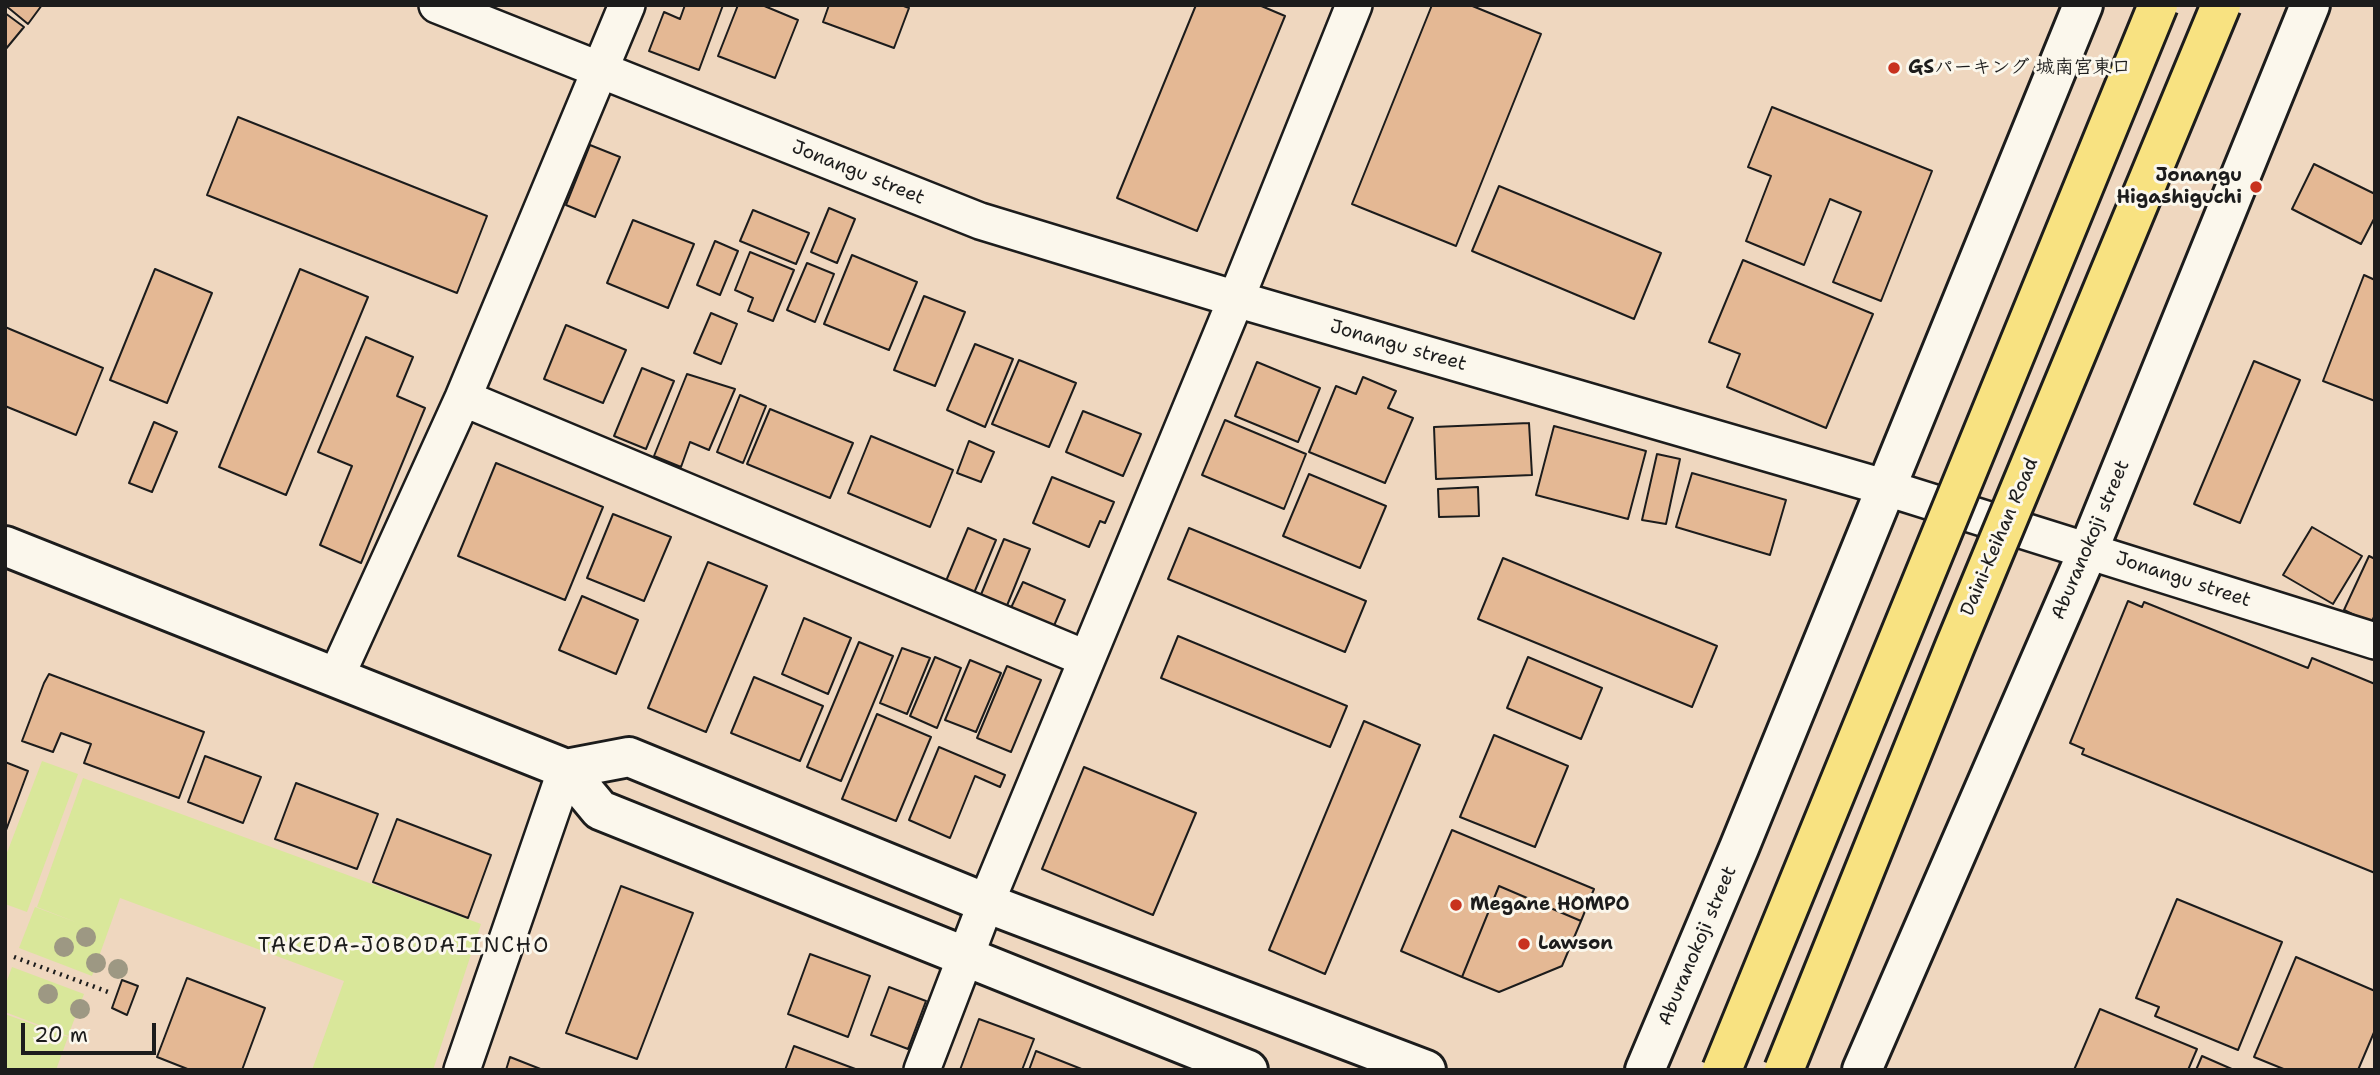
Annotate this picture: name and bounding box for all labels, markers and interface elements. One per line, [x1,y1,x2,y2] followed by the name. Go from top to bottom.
[1908,57,2131,79] place label: GSパーキング 城南宮東口
[1886,60,1902,76] marker: GSパーキング 城南宮東口
[788,136,928,210] street label: Jonangu street
[2116,165,2242,209] place label: Jonangu Higashiguchi
[2248,179,2264,195] marker: Jonangu Higashiguchi
[1327,316,1469,376] street label: Jonangu street
[1956,454,2044,620] street label: Daini-Keihan Road
[2047,457,2135,623] street label: Aburanokoji street
[2112,547,2254,613] street label: Jonangu street
[1654,863,1742,1029] street label: Aburanokoji street
[1470,894,1630,916] place label: Megane HOMPO
[1448,897,1464,913] marker: Megane HOMPO
[1538,933,1613,955] place label: Lawson
[260,934,548,960] district label: TAKEDA-JOBODAIINCHO
[1516,936,1532,952] marker: Lawson
[24,1009,159,1052] scale bar
[34,1021,88,1049] text: 20 m

